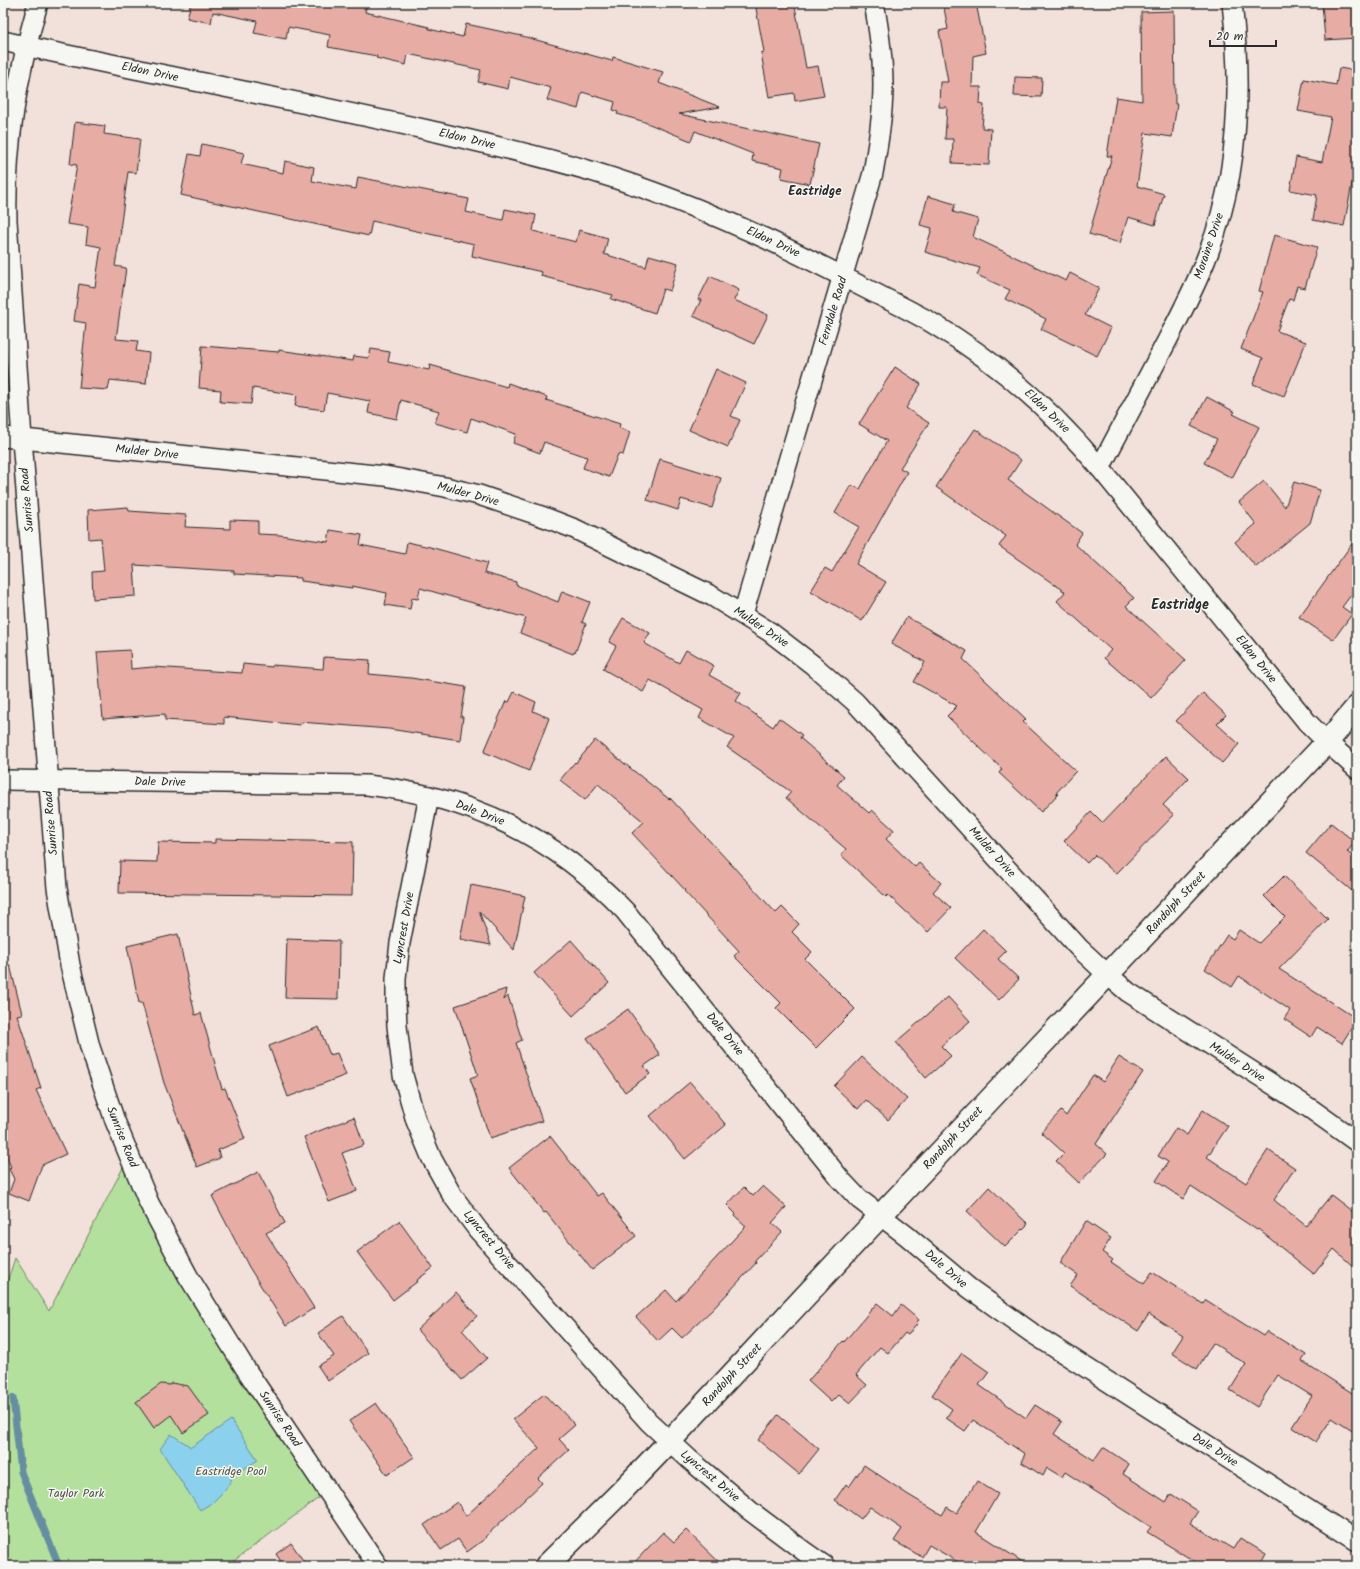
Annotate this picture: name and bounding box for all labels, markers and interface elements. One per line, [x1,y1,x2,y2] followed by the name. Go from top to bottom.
[1210,22,1276,48] scale bar
[1216,27,1244,46] text: 20 m
[120,57,181,87] street label: Eldon Drive
[437,123,498,155] street label: Eldon Drive
[788,181,842,202] district label: Eastridge
[1189,210,1229,282] street label: Moraine Drive
[743,221,804,263] street label: Eldon Drive
[814,273,853,348] street label: Ferndale Road
[1020,384,1075,438] street label: Eldon Drive
[114,439,180,465] street label: Mulder Drive
[15,466,39,533] street label: Sunrise Road
[435,477,502,512] street label: Mulder Drive
[1151,594,1209,616] district label: Eastridge
[729,601,793,653] street label: Mulder Drive
[1230,631,1282,688] street label: Eldon Drive
[134,772,187,792] street label: Dale Drive
[39,789,63,856] street label: Sunrise Road
[453,795,508,831] street label: Dale Drive
[964,822,1021,882] street label: Mulder Drive
[1141,867,1211,939] street label: Randolph Street
[388,890,420,966] street label: Lyncrest Drive
[701,1008,749,1060] street label: Dale Drive
[1205,1037,1269,1088] street label: Mulder Drive
[918,1102,988,1174] street label: Randolph Street
[101,1103,143,1172] street label: Sunrise Road
[458,1206,520,1274] street label: Lyncrest Drive
[920,1245,972,1293] street label: Dale Drive
[697,1339,767,1411] street label: Randolph Street
[254,1387,307,1452] street label: Sunrise Road
[1188,1428,1242,1472] street label: Dale Drive
[676,1445,744,1507] street label: Lyncrest Drive
[195,1462,267,1481] park label: Eastridge Pool
[48,1484,105,1503] park label: Taylor Park

